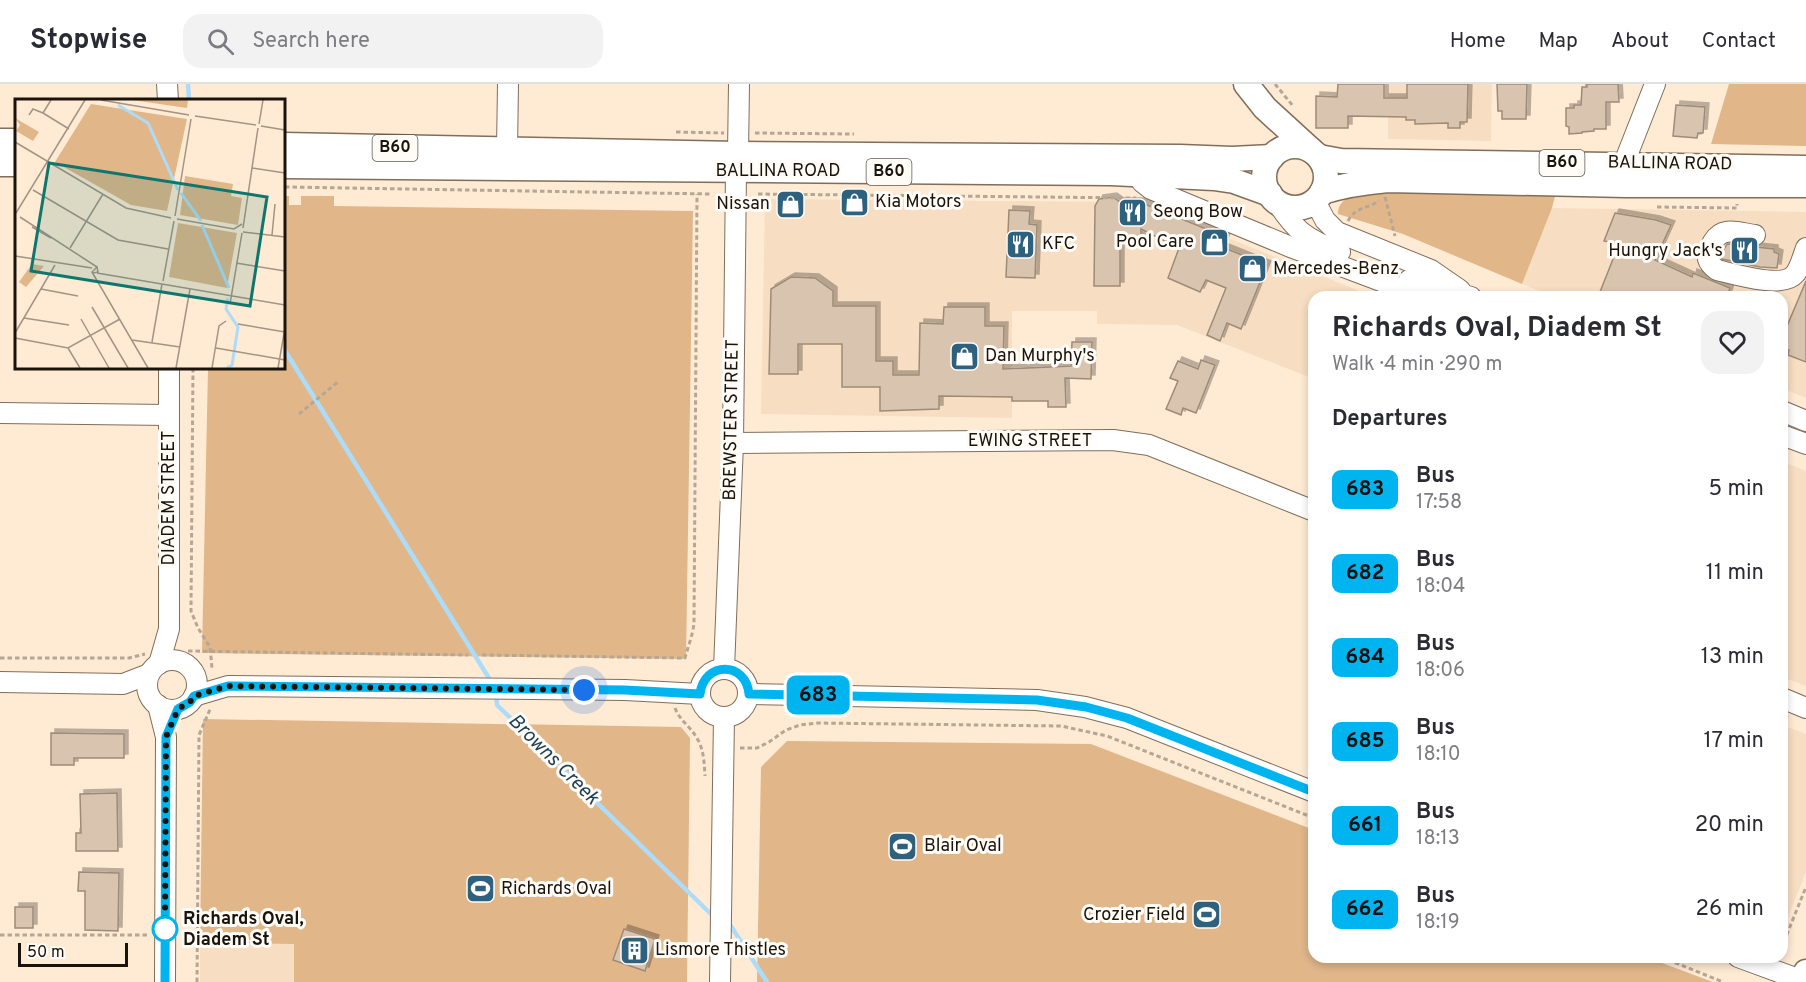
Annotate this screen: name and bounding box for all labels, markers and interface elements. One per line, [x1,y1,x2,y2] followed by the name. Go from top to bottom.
[183,14,603,68] search box
[30,23,147,59] text: Stopwise
[204,25,237,58] icon: search
[252,28,370,55] text: Search here
[1450,28,1506,55] text: Home
[1539,28,1578,55] text: Map
[1611,28,1669,55] text: About
[1702,28,1776,55] text: Contact
[15,99,285,369] inset map
[372,135,418,161] road number: B60
[1540,150,1584,176] road number: B60
[1607,151,1733,177] street label: BALLINA ROAD
[866,159,912,185] road number: B60
[716,160,840,183] street label: BALLINA ROAD
[838,186,870,218] shop icon: Kia Motors
[775,188,807,220] shop icon: Nissan
[875,191,961,214] place label: Kia Motors
[716,193,770,216] place label: Nissan
[1116,196,1148,228] restaurant icon: Seong Bow
[1153,201,1243,224] place label: Seong Bow
[1199,226,1231,258] shop icon: Pool Care
[1005,228,1037,260] restaurant icon: KFC
[1116,231,1194,254] place label: Pool Care
[1042,233,1075,256] place label: KFC
[1728,235,1760,267] restaurant icon: Hungry Jack's
[1608,240,1723,263] place label: Hungry Jack's
[1236,253,1268,285] shop icon: Mercedes-Benz
[1273,258,1399,281] place label: Mercedes-Benz
[1332,311,1662,347] text: Richards Oval, Diadem St
[1701,311,1764,374] button: heart
[719,339,745,501] street label: BREWSTER STREET
[948,340,980,372] shop icon: Dan Murphy's
[985,345,1095,368] place label: Dan Murphy's
[1332,352,1502,378] text: Walk · 4 min · 290 m
[1332,406,1448,433] text: Departures
[158,430,181,566] street label: DIADEM STREET
[968,430,1092,453] street label: EWING STREET
[1416,463,1455,490] text: Bus
[1346,476,1384,503] text: 683
[1709,476,1764,503] text: 5 min
[1416,490,1462,516] text: 17:58
[1416,547,1455,574] text: Bus
[1346,560,1384,587] text: 682
[1706,560,1764,587] text: 11 min
[1416,574,1465,600] text: 18:04
[1416,631,1455,658] text: Bus
[1345,644,1385,671] text: 684
[1701,644,1764,671] text: 13 min
[1416,658,1465,684] text: 18:06
[569,675,599,705] your location
[784,676,852,714] line badge: 683
[799,682,837,709] text: 683
[502,709,605,812] water label: Browns Creek
[1416,715,1455,742] text: Bus
[1346,728,1384,755] text: 685
[1704,728,1764,755] text: 17 min
[1416,742,1460,768] text: 18:10
[1416,799,1455,826] text: Bus
[1348,812,1382,839] text: 661
[1695,812,1764,839] text: 20 min
[1416,826,1460,852] text: 18:13
[887,830,919,862] sports icon: Blair Oval
[924,835,1002,858] place label: Blair Oval
[464,873,496,905] sports icon: Richards Oval
[501,878,612,901] place label: Richards Oval
[1416,883,1455,910] text: Bus
[1346,896,1384,923] text: 662
[1696,896,1764,923] text: 26 min
[1190,899,1222,931] sports icon: Crozier Field
[1083,904,1185,927] place label: Crozier Field
[183,908,304,952] place label: Richards Oval, Diadem St
[1416,910,1460,936] text: 18:19
[152,916,178,942] marker: Richards Oval, Diadem St
[618,934,650,966] building icon: Lismore Thistles
[655,939,786,962] place label: Lismore Thistles
[18,940,128,968] scale bar
[27,943,65,963] text: 50 m

